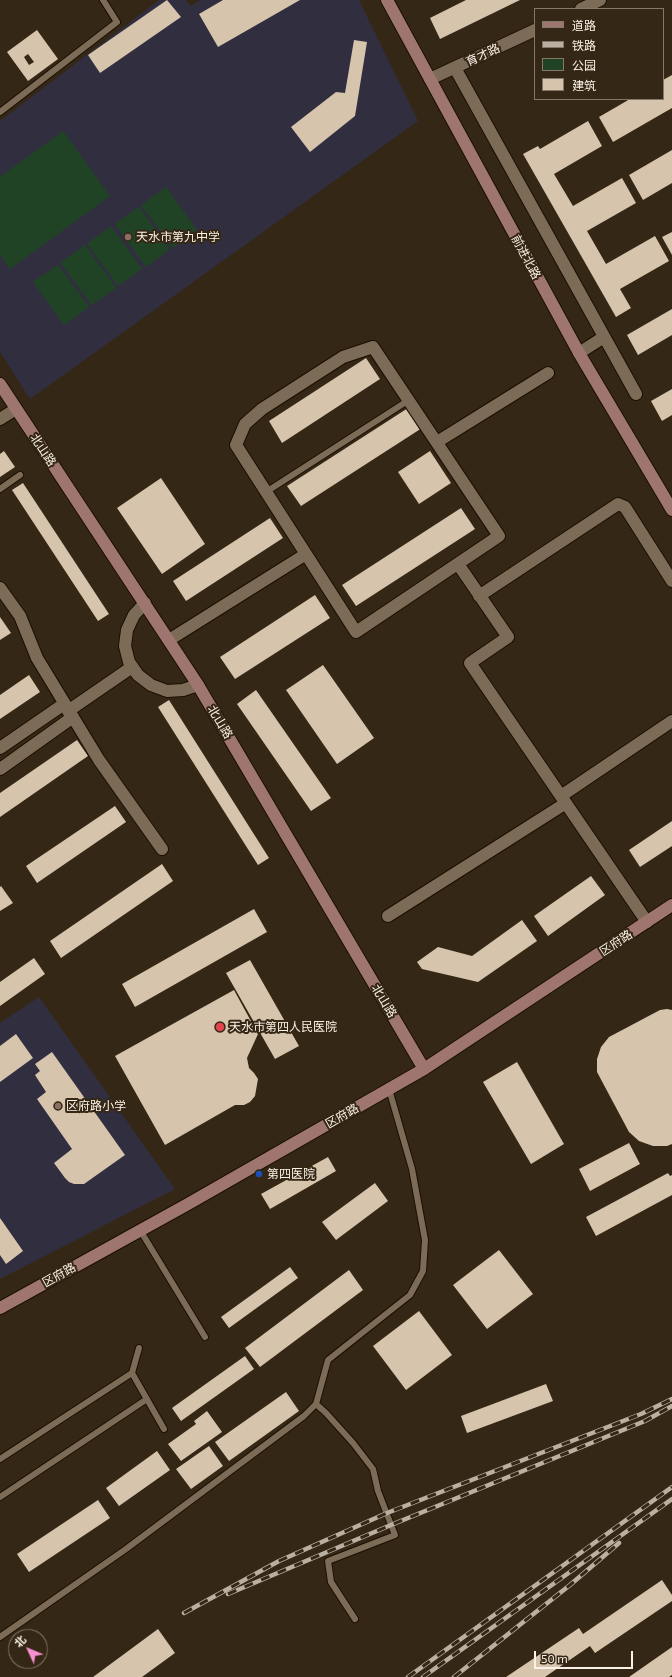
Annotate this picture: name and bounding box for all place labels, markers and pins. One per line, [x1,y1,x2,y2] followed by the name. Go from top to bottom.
[136,230,220,244] place label: 天水市第九中学
[123,232,133,242] marker: 天水市第九中学
[229,1020,337,1034] place label: 天水市第四人民医院
[214,1021,226,1033] marker: 天水市第四人民医院
[66,1099,126,1113] place label: 区府路小学
[53,1101,63,1111] marker: 区府路小学
[267,1167,315,1181] place label: 第四医院
[254,1169,264,1179] marker: 第四医院

